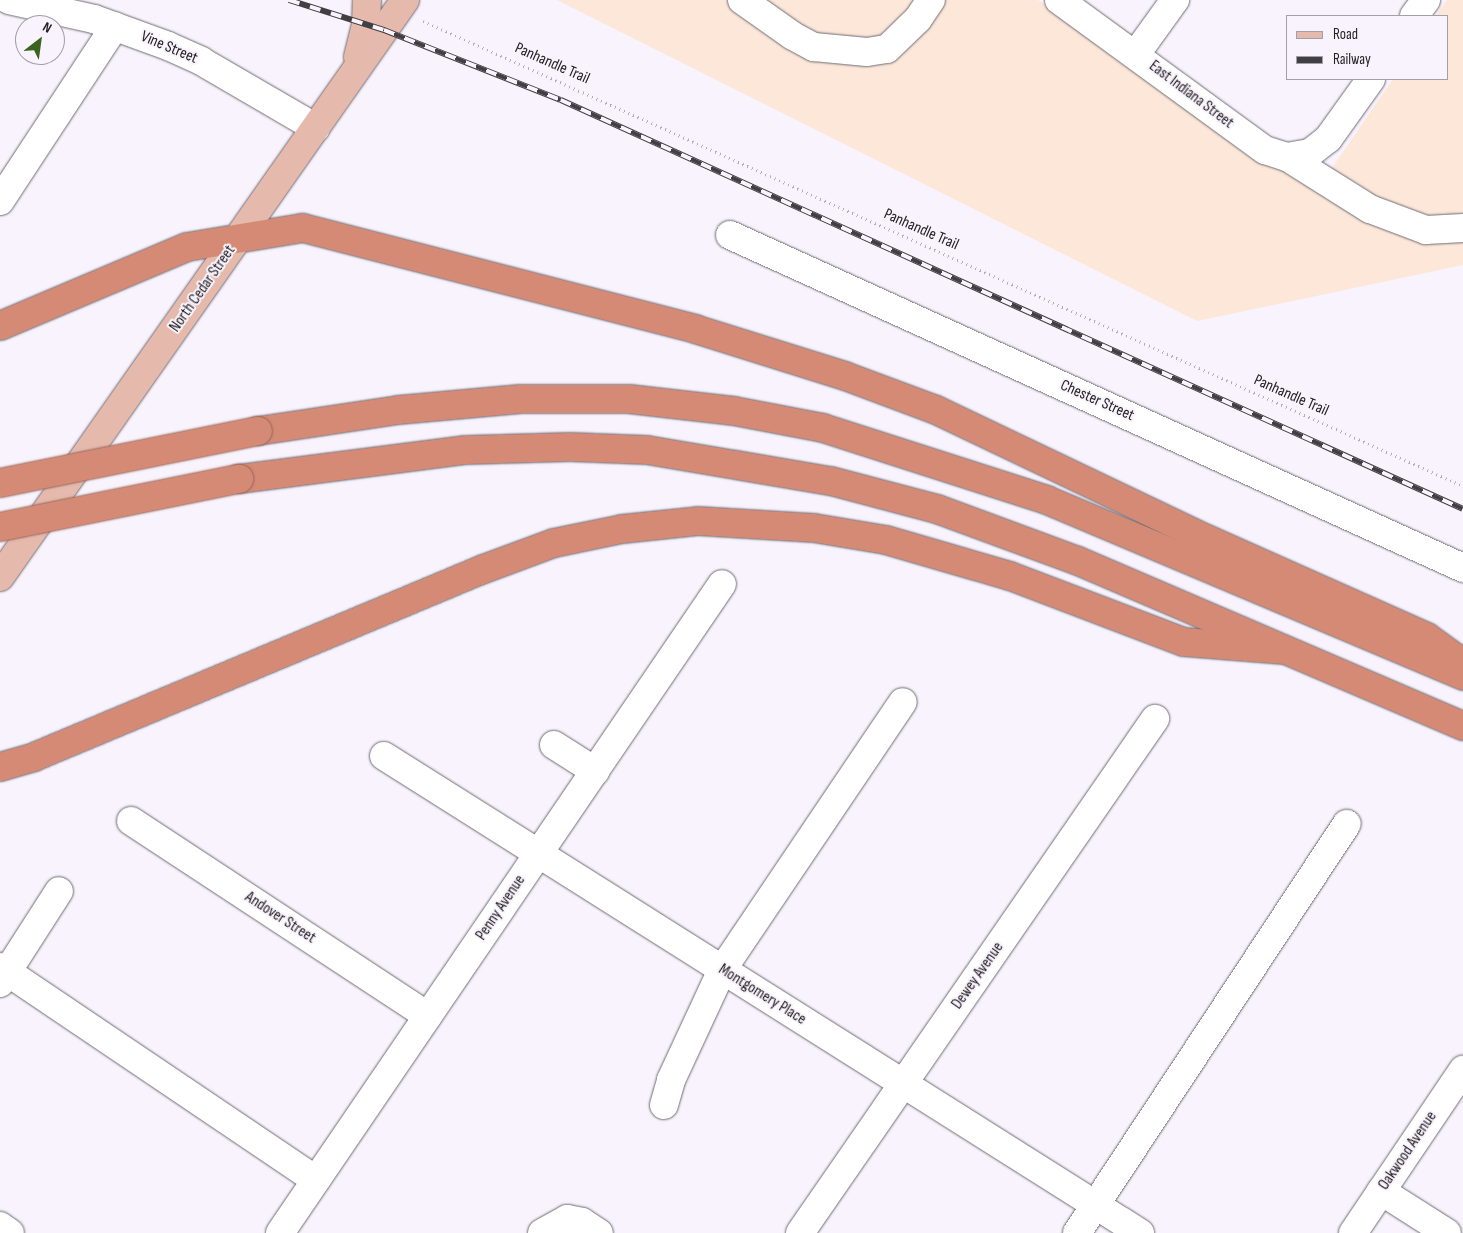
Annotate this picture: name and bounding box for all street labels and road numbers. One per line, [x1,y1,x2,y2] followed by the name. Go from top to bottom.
[138,27,200,69] street label: Vine Street
[512,39,592,89] street label: Panhandle Trail
[1145,57,1237,133] street label: East Indiana Street
[881,205,961,255] street label: Panhandle Trail
[166,242,240,336] street label: North Cedar Street
[1251,371,1331,421] street label: Panhandle Trail
[1057,376,1137,426] street label: Chester Street
[472,872,530,944] street label: Penny Avenue
[241,888,319,948] street label: Andover Street
[948,939,1008,1013] street label: Dewey Avenue
[715,960,809,1030] street label: Montgomery Place
[1375,1108,1441,1194] street label: Oakwood Avenue

